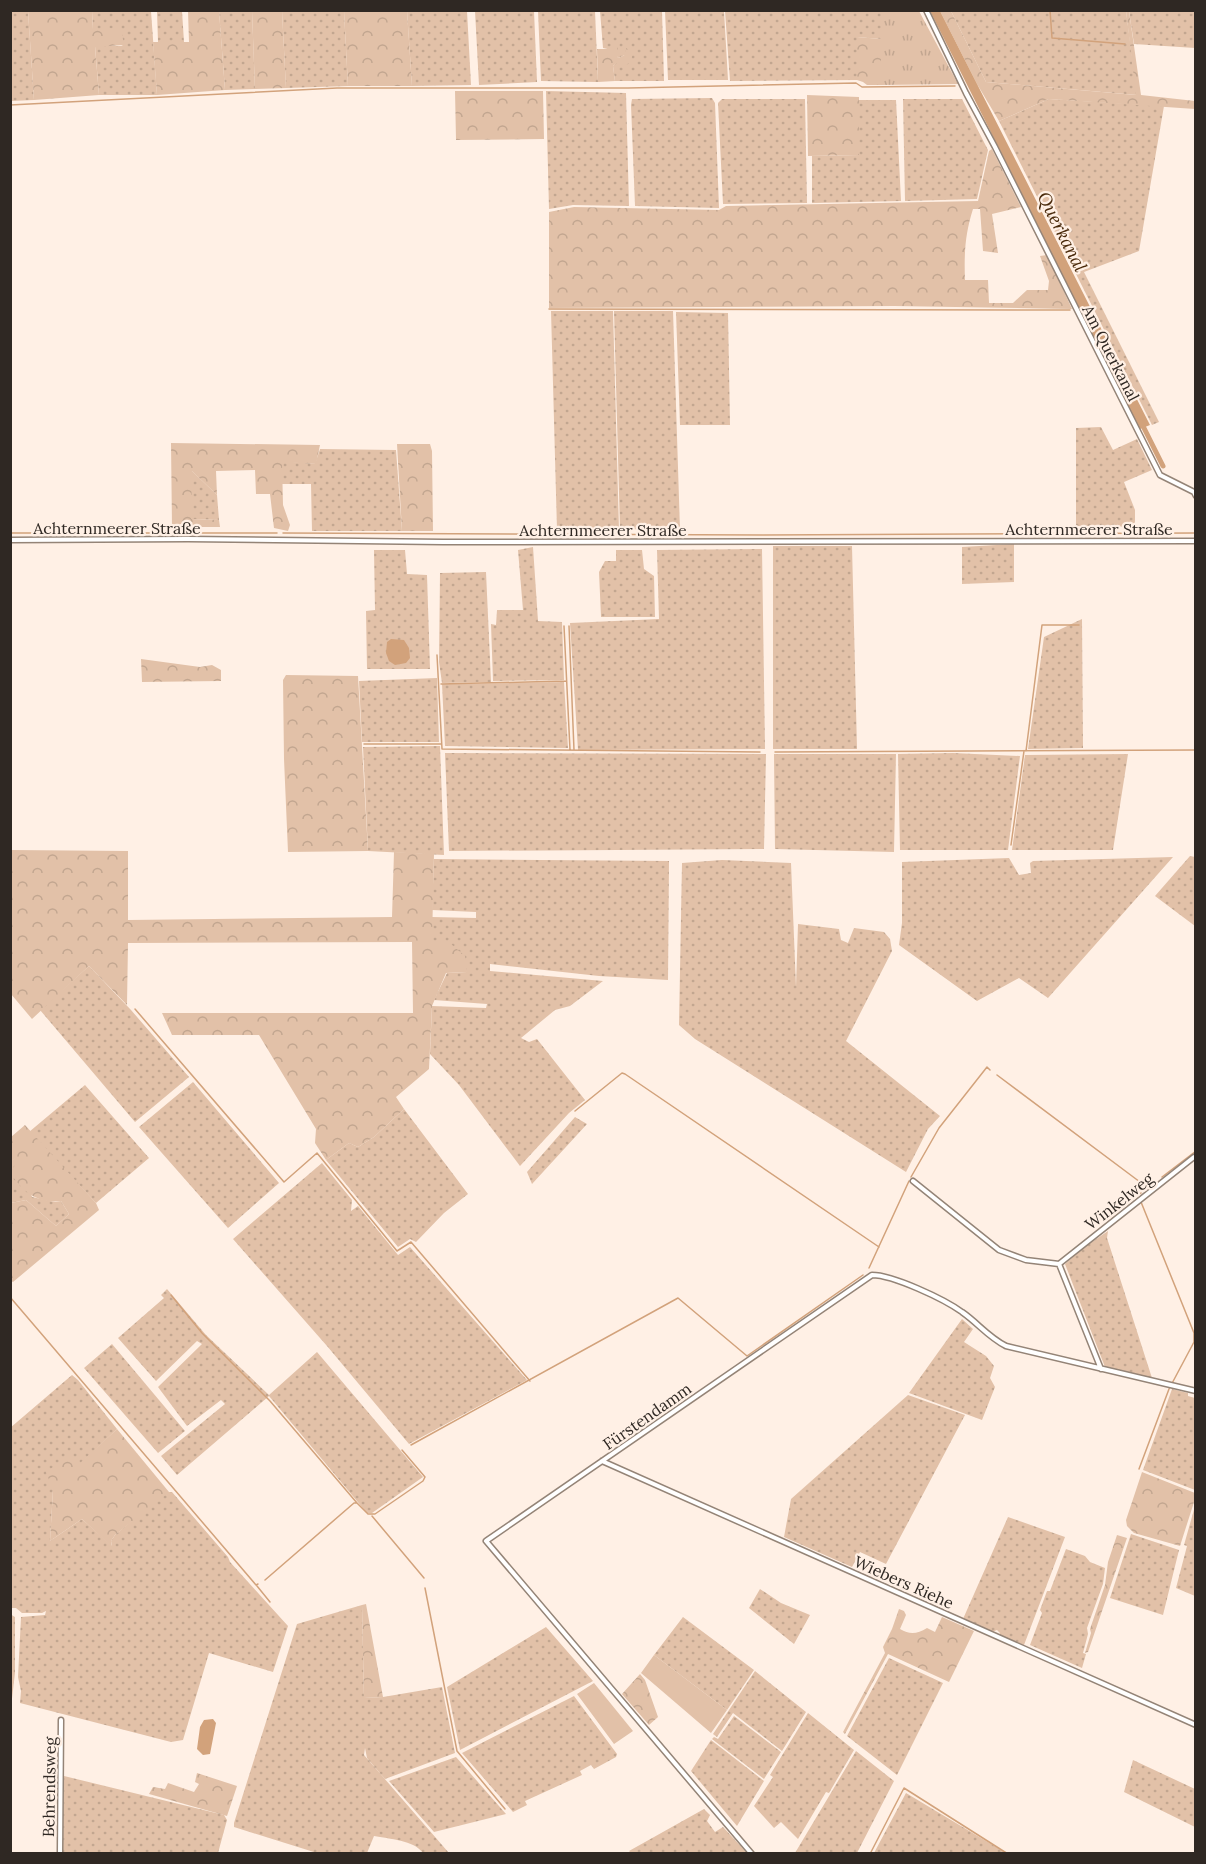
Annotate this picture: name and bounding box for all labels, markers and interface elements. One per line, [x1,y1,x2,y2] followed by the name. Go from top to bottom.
[1032,188,1092,276] water label: Querkanal
[1078,301,1144,405] street label: Am Querkanal
[32,518,201,538] street label: Achternmeerer Straße
[1004,519,1173,539] street label: Achternmeerer Straße
[518,520,687,540] street label: Achternmeerer Straße
[1081,1167,1158,1234] street label: Winkelweg
[599,1378,695,1454] street label: Fürstendamm
[851,1551,957,1613] street label: Wiebers Riehe
[38,1735,60,1837] street label: Behrendsweg

